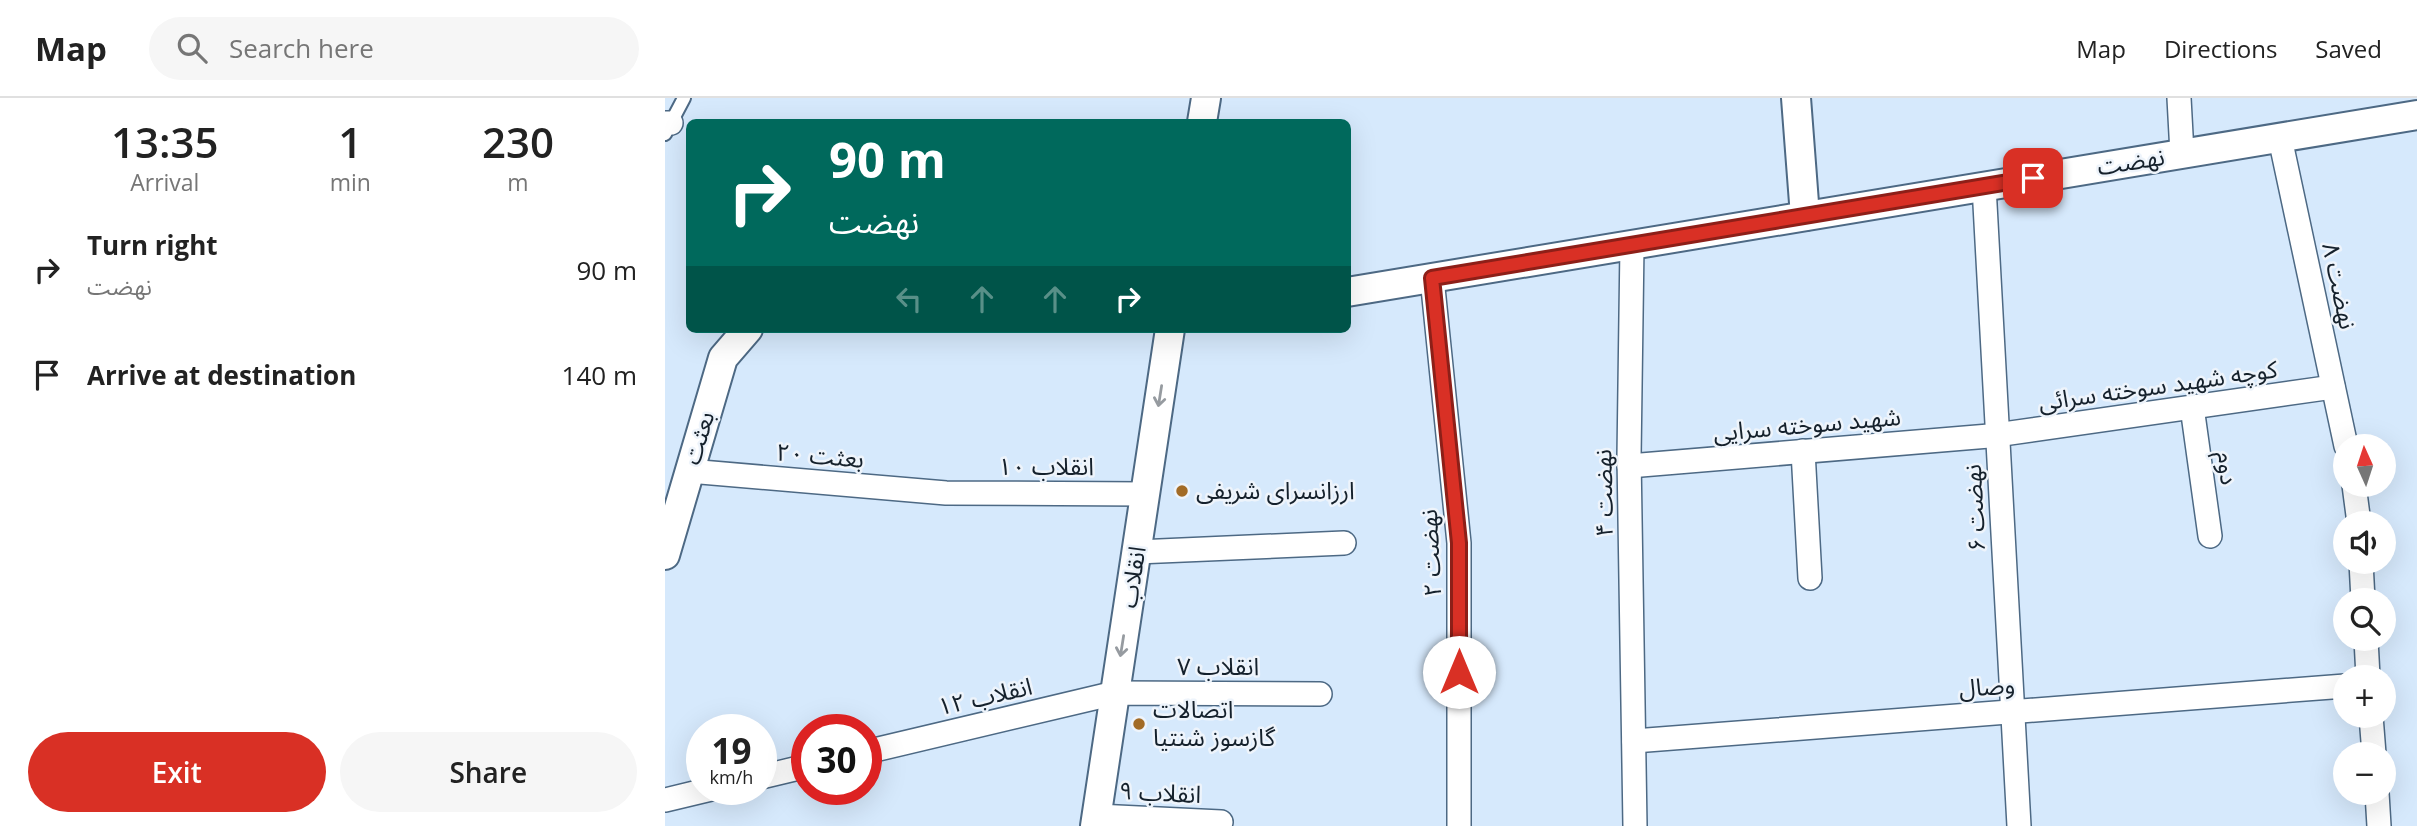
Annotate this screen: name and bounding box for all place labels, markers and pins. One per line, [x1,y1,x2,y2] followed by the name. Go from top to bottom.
[2003,148,2063,208] pin
[1196,473,1355,506] place label: ارزانسرای شریفی
[1174,483,1190,499] marker: ارزانسرای شریفی
[1153,692,1276,753] place label: اتصالات گازسوز شنتیا
[1131,716,1147,732] marker: اتصالات گازسوز شنتیا

